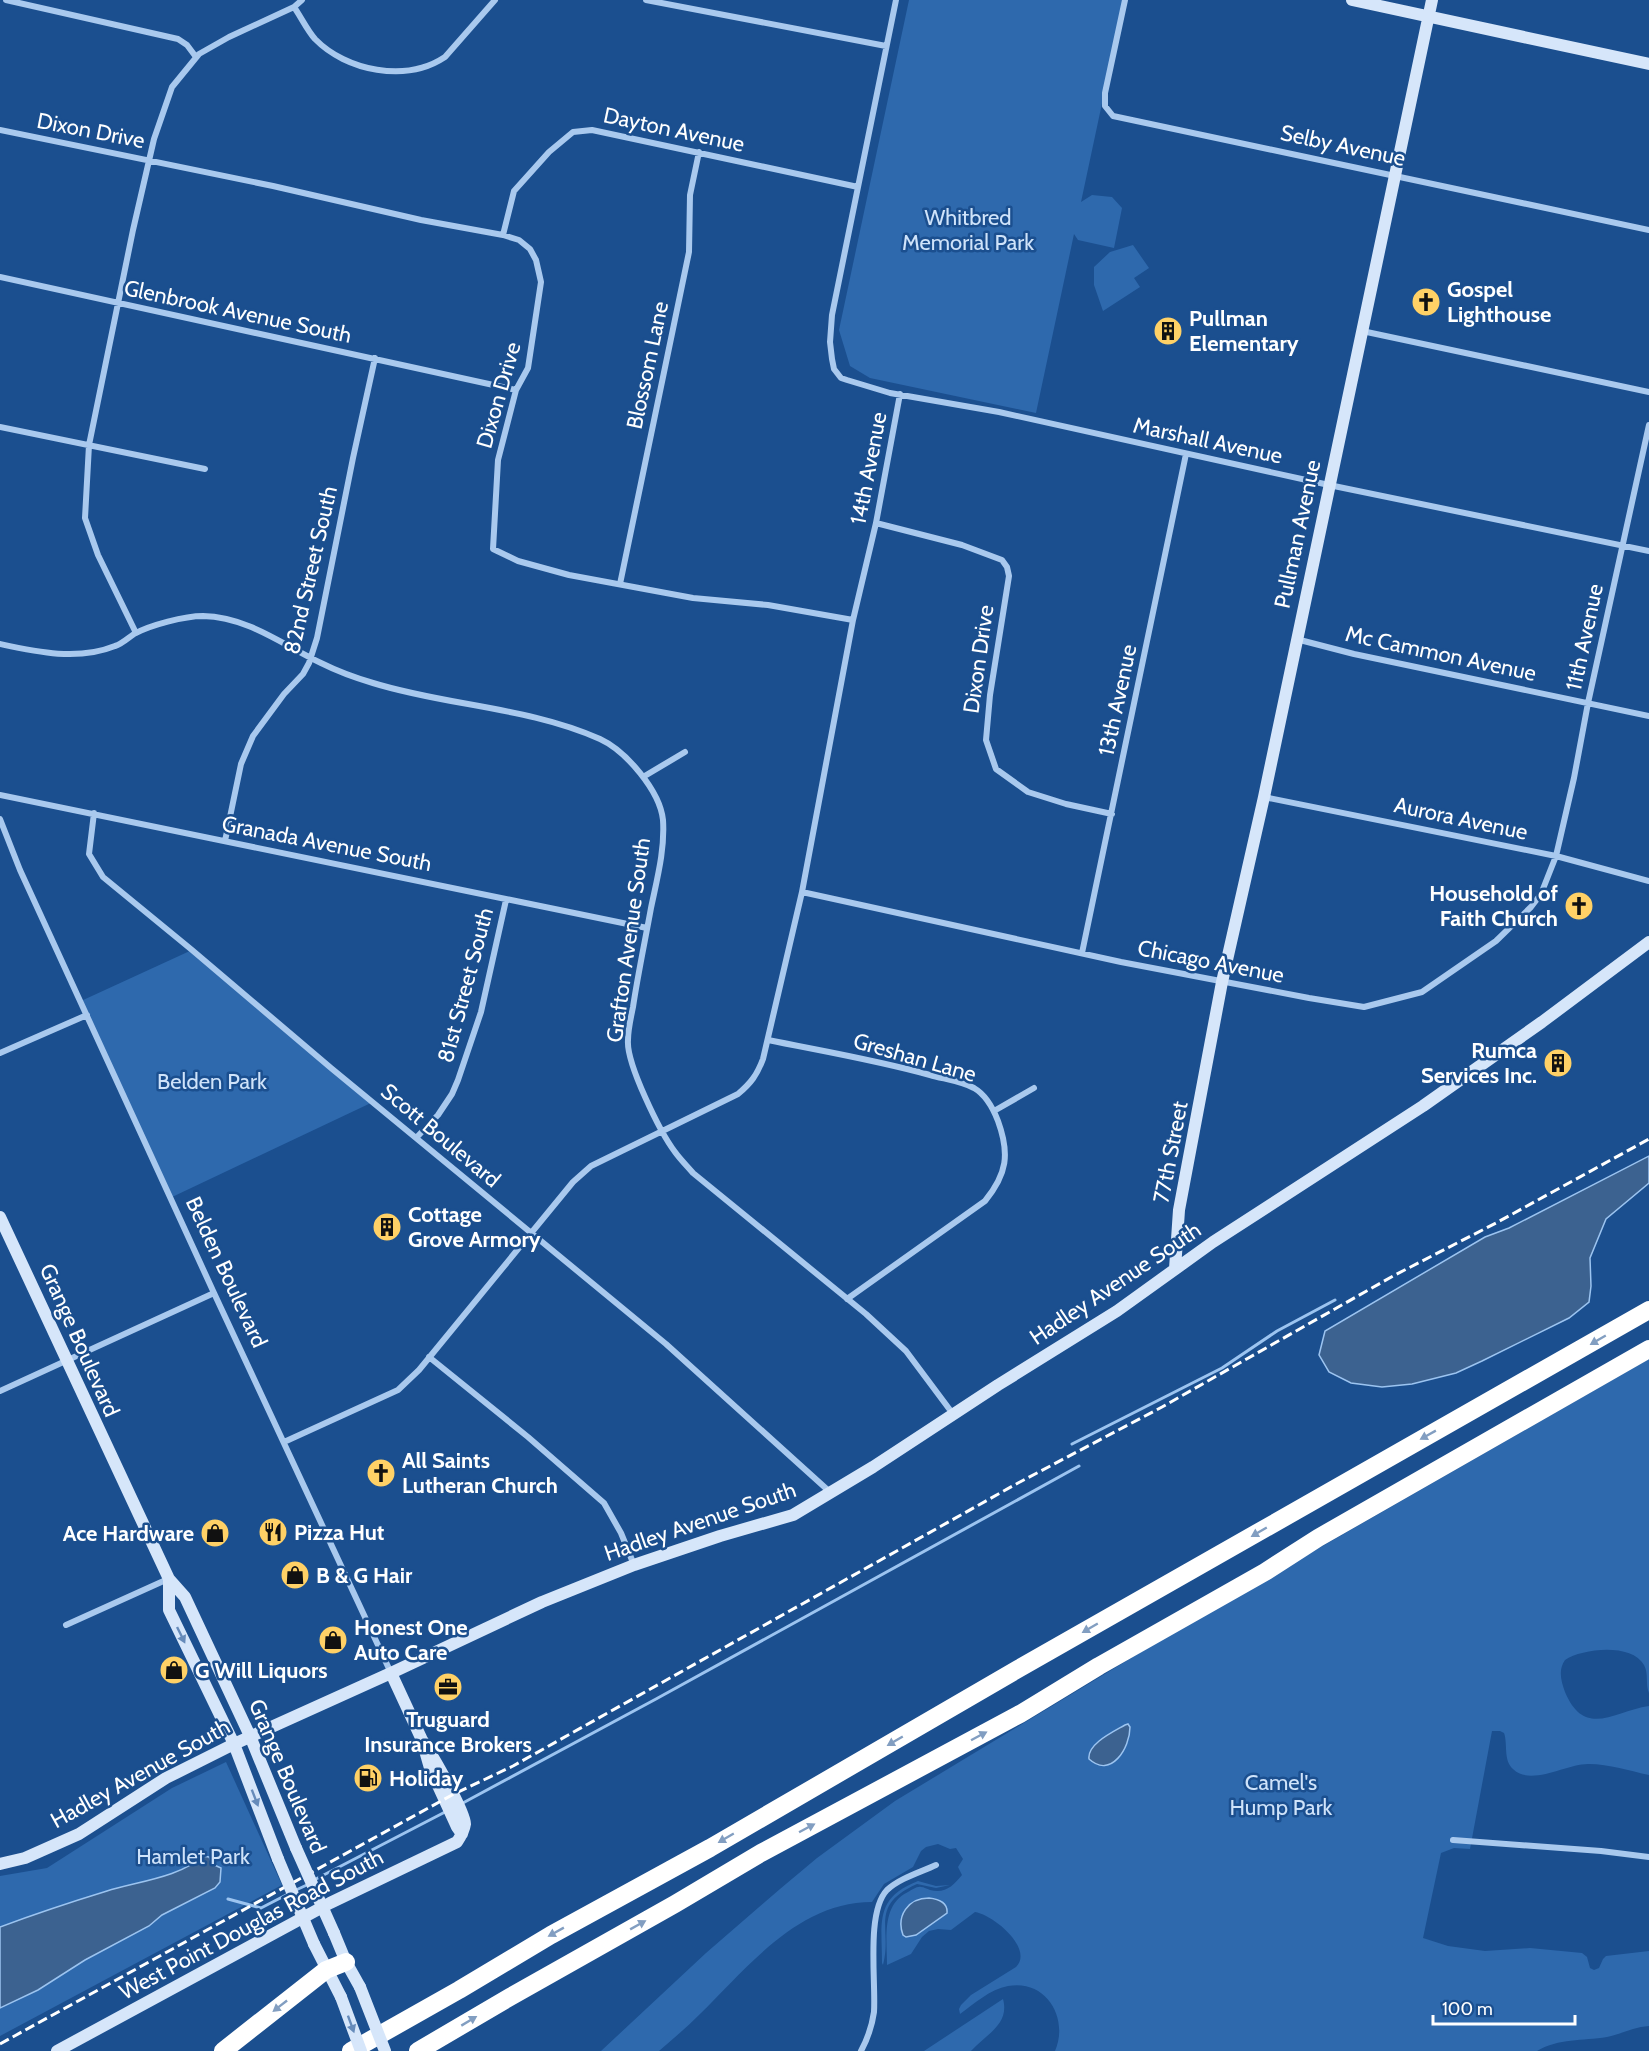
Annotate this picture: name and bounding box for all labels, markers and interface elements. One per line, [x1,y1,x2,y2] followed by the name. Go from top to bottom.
[601,101,747,158] street label: Dayton Avenue
[35,107,147,154] street label: Dixon Drive
[1278,119,1408,172] street label: Selby Avenue
[902,204,1034,256] park label: Whitbred Memorial Park
[122,274,354,349] street label: Glenbrook Avenue South
[1447,276,1551,328] place label: Gospel Lighthouse
[1410,286,1442,318] church icon: Gospel Lighthouse
[621,299,674,431] street label: Blossom Lane
[1189,305,1299,357] place label: Pullman Elementary
[1152,315,1184,347] building icon: Pullman Elementary
[470,339,527,451] street label: Dixon Drive
[844,410,893,527] street label: 14th Avenue
[1131,411,1285,469] street label: Marshall Avenue
[1269,457,1326,611] street label: Pullman Avenue
[278,483,343,657] street label: 82nd Street South
[1560,581,1609,693] street label: 11th Avenue
[958,603,999,715] street label: Dixon Drive
[1343,620,1539,687] street label: Mc Cammon Avenue
[1093,642,1142,758] street label: 13th Avenue
[1392,791,1530,846] street label: Aurora Avenue
[220,810,434,877] street label: Granada Avenue South
[601,836,656,1044] street label: Grafton Avenue South
[1429,880,1559,932] place label: Household of Faith Church
[1563,890,1595,922] church icon: Household of Faith Church
[432,905,499,1066] street label: 81st Street South
[1135,934,1286,989] street label: Chicago Avenue
[850,1027,979,1088] street label: Greshan Lane
[1421,1037,1537,1089] place label: Rumca Services Inc.
[1542,1047,1574,1079] building icon: Rumca Services Inc.
[157,1068,267,1095] park label: Belden Park
[375,1078,506,1193] street label: Scott Boulevard
[1147,1098,1194,1205] street label: 77th Street
[180,1192,273,1352] street label: Belden Boulevard
[408,1201,541,1253] place label: Cottage Grove Armory
[371,1211,403,1243] building icon: Cottage Grove Armory
[1024,1216,1206,1351] street label: Hadley Avenue South
[34,1260,125,1421] street label: Grange Boulevard
[1589,1335,1606,1345] one-way arrow
[1420,1430,1437,1440] one-way arrow
[402,1447,558,1499] place label: All Saints Lutheran Church
[365,1457,397,1489] church icon: All Saints Lutheran Church
[601,1476,800,1567] street label: Hadley Avenue South
[257,1516,289,1548] restaurant icon: Pizza Hut
[199,1517,231,1549] shop icon: Ace Hardware
[294,1519,385,1546] place label: Pizza Hut
[63,1520,194,1547] place label: Ace Hardware
[1250,1527,1267,1537] one-way arrow
[279,1559,311,1591] shop icon: B & G Hair
[316,1562,413,1589] place label: B & G Hair
[354,1614,468,1666] place label: Honest One Auto Care
[1081,1623,1098,1633] one-way arrow
[317,1624,349,1656] shop icon: Honest One Auto Care
[176,1626,186,1643] one-way arrow
[158,1654,190,1686] shop icon: G Will Liquors
[195,1657,328,1684] place label: G Will Liquors
[432,1671,464,1703] office icon: Truguard Insurance Brokers
[243,1695,332,1857] street label: Grange Boulevard
[364,1706,532,1758] place label: Truguard Insurance Brokers
[46,1713,235,1834] street label: Hadley Avenue South
[971,1731,988,1741] one-way arrow
[887,1735,903,1746] one-way arrow
[352,1762,384,1794] fuel station icon: Holiday
[389,1765,463,1792] place label: Holiday
[1230,1769,1333,1821] park label: Camel's Hump Park
[250,1789,260,1807] one-way arrow
[799,1823,816,1833] one-way arrow
[717,1833,734,1843] one-way arrow
[115,1843,388,2006] street label: West Point Douglas Road South
[136,1843,250,1870] park label: Hamlet Park
[630,1920,647,1930] one-way arrow
[548,1927,564,1938] one-way arrow
[1433,1988,1576,2026] scale bar
[1442,1998,1493,2020] text: 100 m
[273,2000,288,2012] one-way arrow
[346,2015,356,2033] one-way arrow
[461,2016,477,2027] one-way arrow

